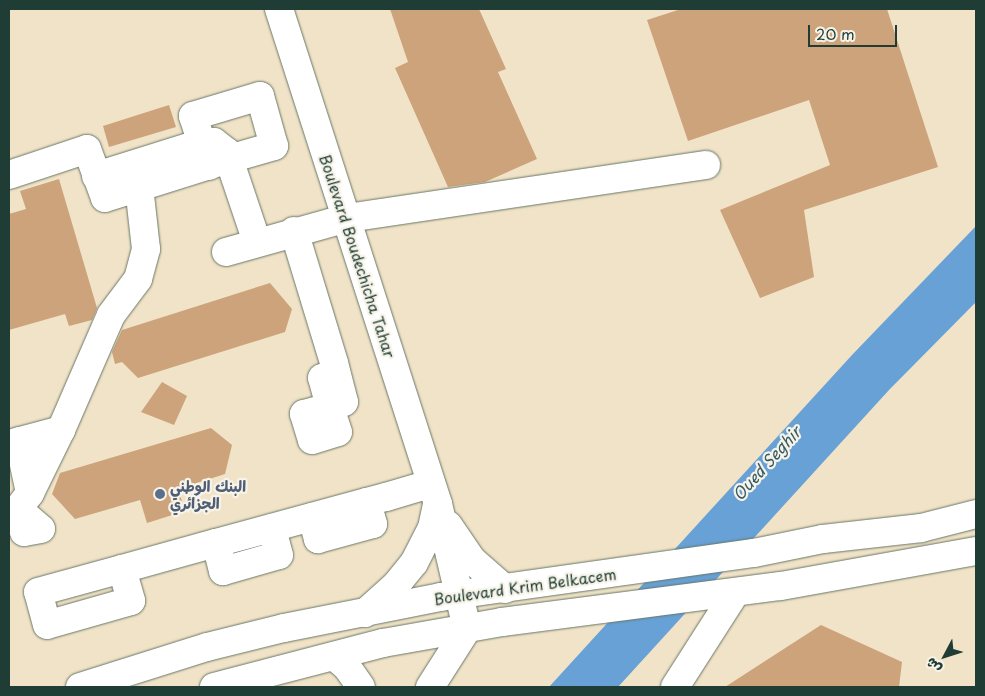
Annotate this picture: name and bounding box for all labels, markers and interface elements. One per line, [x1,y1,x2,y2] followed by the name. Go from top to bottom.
[810,15,899,47] scale bar
[816,22,855,45] text: 20 m
[317,152,399,360] street label: Boulevard Boudechicha Tahar
[728,422,804,504] water label: Oued Seghir
[170,476,246,511] place label: البنك الوطني الجزائري
[154,488,166,500] marker: البنك الوطني الجزائري
[432,564,618,608] street label: Boulevard Krim Belkacem
[920,631,970,681] north arrow
[920,653,946,679] text: ش

